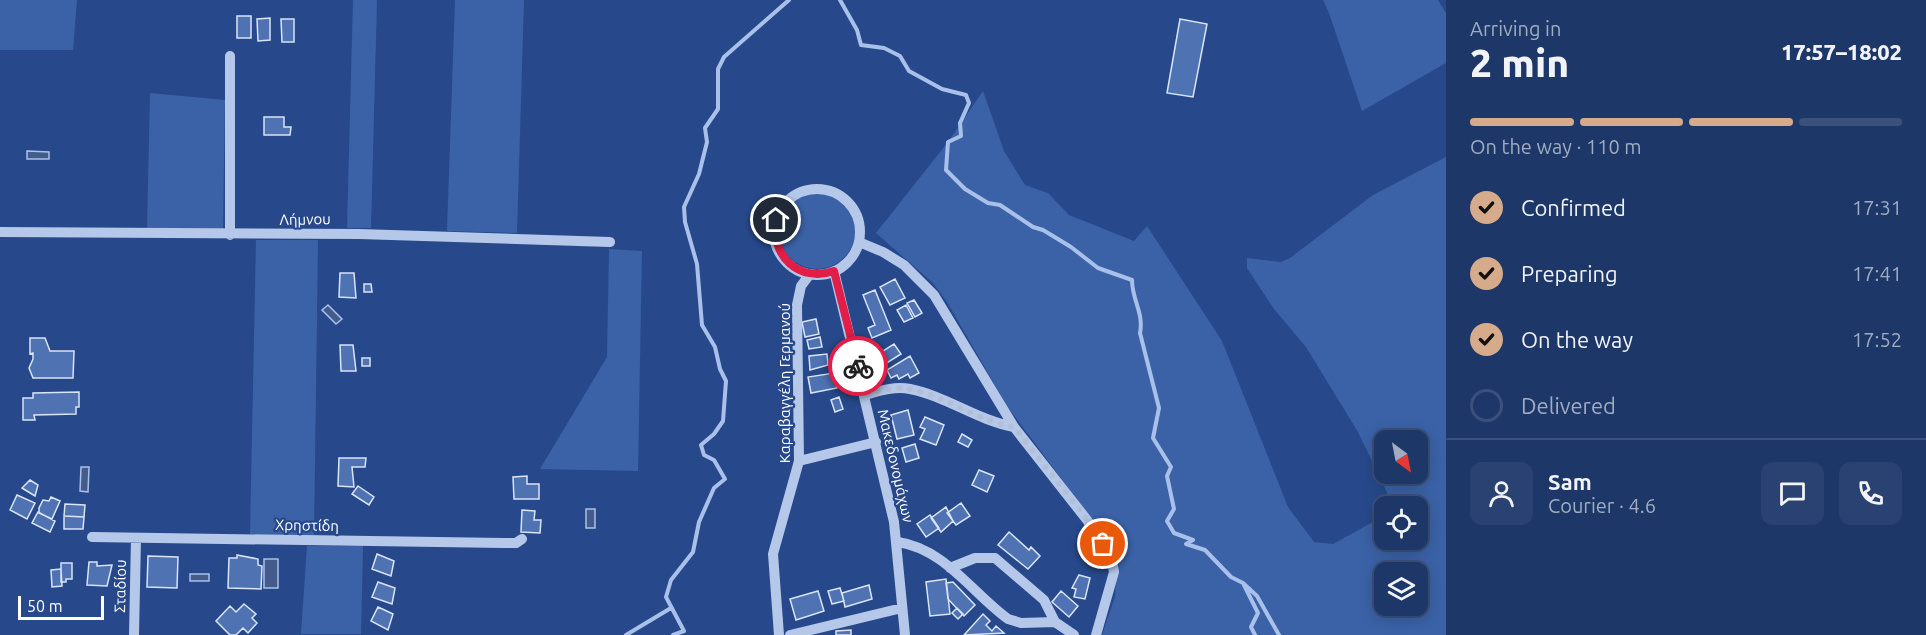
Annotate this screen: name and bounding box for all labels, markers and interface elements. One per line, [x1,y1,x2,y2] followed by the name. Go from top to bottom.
[1470,17,1561,40] text: Arriving in
[1781,39,1902,64] text: 17:57–18:02
[1470,41,1569,84] text: 2 min
[1470,135,1642,158] text: On the way · 110 m
[1470,191,1503,224] icon: check
[750,194,801,245] pin
[1521,195,1626,220] text: Confirmed
[1852,196,1902,219] text: 17:31
[759,203,792,236] icon: home
[279,210,331,228] street label: Λήμνου
[1470,257,1503,290] icon: check
[1521,261,1618,286] text: Preparing
[1852,262,1902,285] text: 17:41
[776,303,793,463] street label: Καραβαγγέλη Γερμανού
[1470,323,1503,356] icon: check
[1521,327,1633,352] text: On the way
[1852,328,1902,351] text: 17:52
[828,336,888,396] courier
[842,350,875,383] icon: bike
[1521,393,1616,418] text: Delivered
[875,408,917,524] street label: Μακεδονομάχων
[1374,430,1428,484] north arrow
[1374,430,1428,616] map controls
[1470,462,1533,525] button: person
[1761,462,1824,525] button: chat
[1839,462,1902,525] button: phone
[1548,469,1592,494] text: Sam
[1548,494,1656,517] text: Courier · 4.6
[1374,496,1428,550] button: locate
[275,516,339,534] street label: Χρηστίδη
[1077,518,1128,569] pin
[1086,527,1119,560] icon: bag
[111,559,129,613] street label: Σταδίου
[1374,562,1428,616] button: layers
[18,593,104,620] scale bar
[27,597,63,615] text: 50 m

